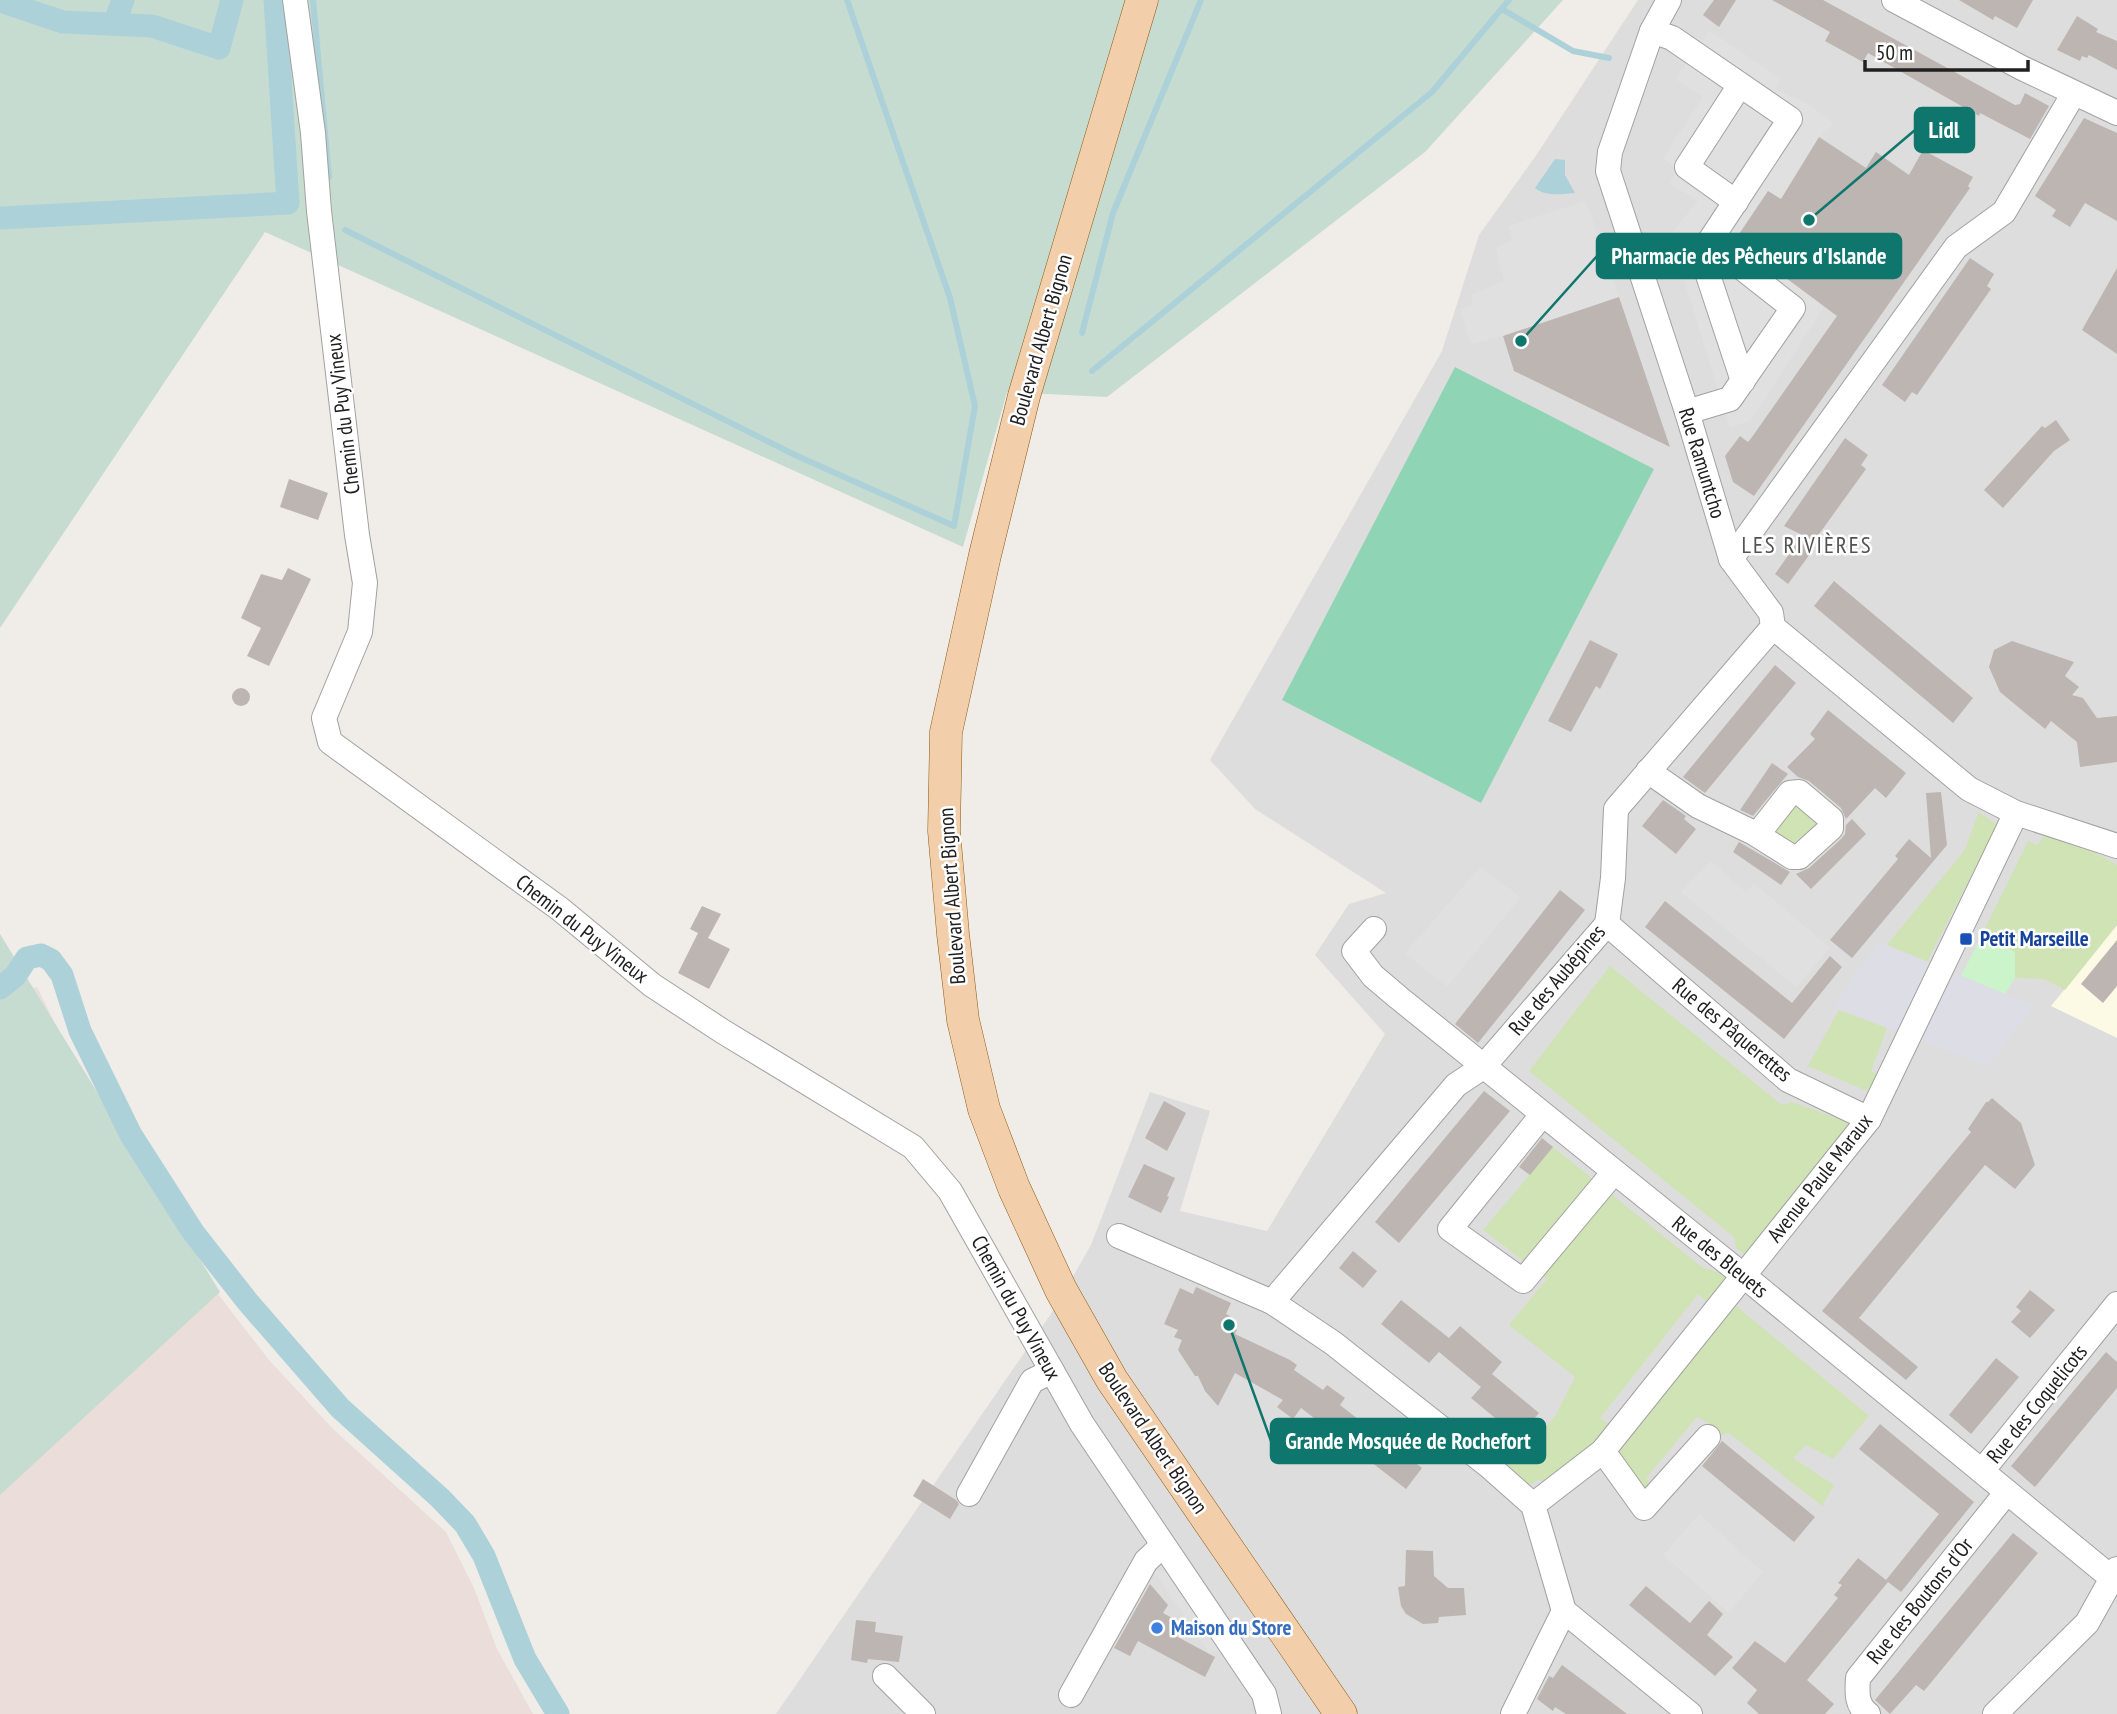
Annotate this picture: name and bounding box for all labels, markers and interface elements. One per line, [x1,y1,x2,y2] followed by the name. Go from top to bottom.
[1865,28,2028,72] scale bar
[1876,39,1913,66] text: 50 m
[1915,108,1974,152] callout: Lidl
[1929,115,1960,144] text: Lidl
[1597,234,1901,278] callout: Pharmacie des Pêcheurs d'Islande
[1611,241,1887,270] text: Pharmacie des Pêcheurs d'Islande
[1003,251,1078,429] street label: Boulevard Albert Bignon
[319,332,366,496] street label: Chemin du Puy Vineux
[1673,404,1732,521] street label: Rue Ramuntcho
[1741,530,1873,559] district label: LES RIVIÈRES
[932,807,971,985] street label: Boulevard Albert Bignon
[510,868,654,989] street label: Chemin du Puy Vineux
[1502,919,1611,1041] street label: Rue des Aubépines
[1980,925,2089,952] place label: Petit Marseille
[1958,931,1974,947] marker: Petit Marseille
[1667,972,1798,1088] street label: Rue des Pâquerettes
[1761,1108,1878,1247] street label: Avenue Paule Maraux
[1667,1210,1774,1304] street label: Rue des Bleuets
[966,1231,1068,1385] street label: Chemin du Puy Vineux
[1980,1339,2093,1469] street label: Rue des Coquelicots
[1093,1357,1214,1519] street label: Boulevard Albert Bignon
[1271,1419,1545,1463] callout: Grande Mosquée de Rochefort
[1285,1426,1531,1455] text: Grande Mosquée de Rochefort
[1860,1532,1979,1669] street label: Rue des Boutons d'Or
[1171,1614,1292,1641] place label: Maison du Store
[1149,1620,1165,1636] marker: Maison du Store

